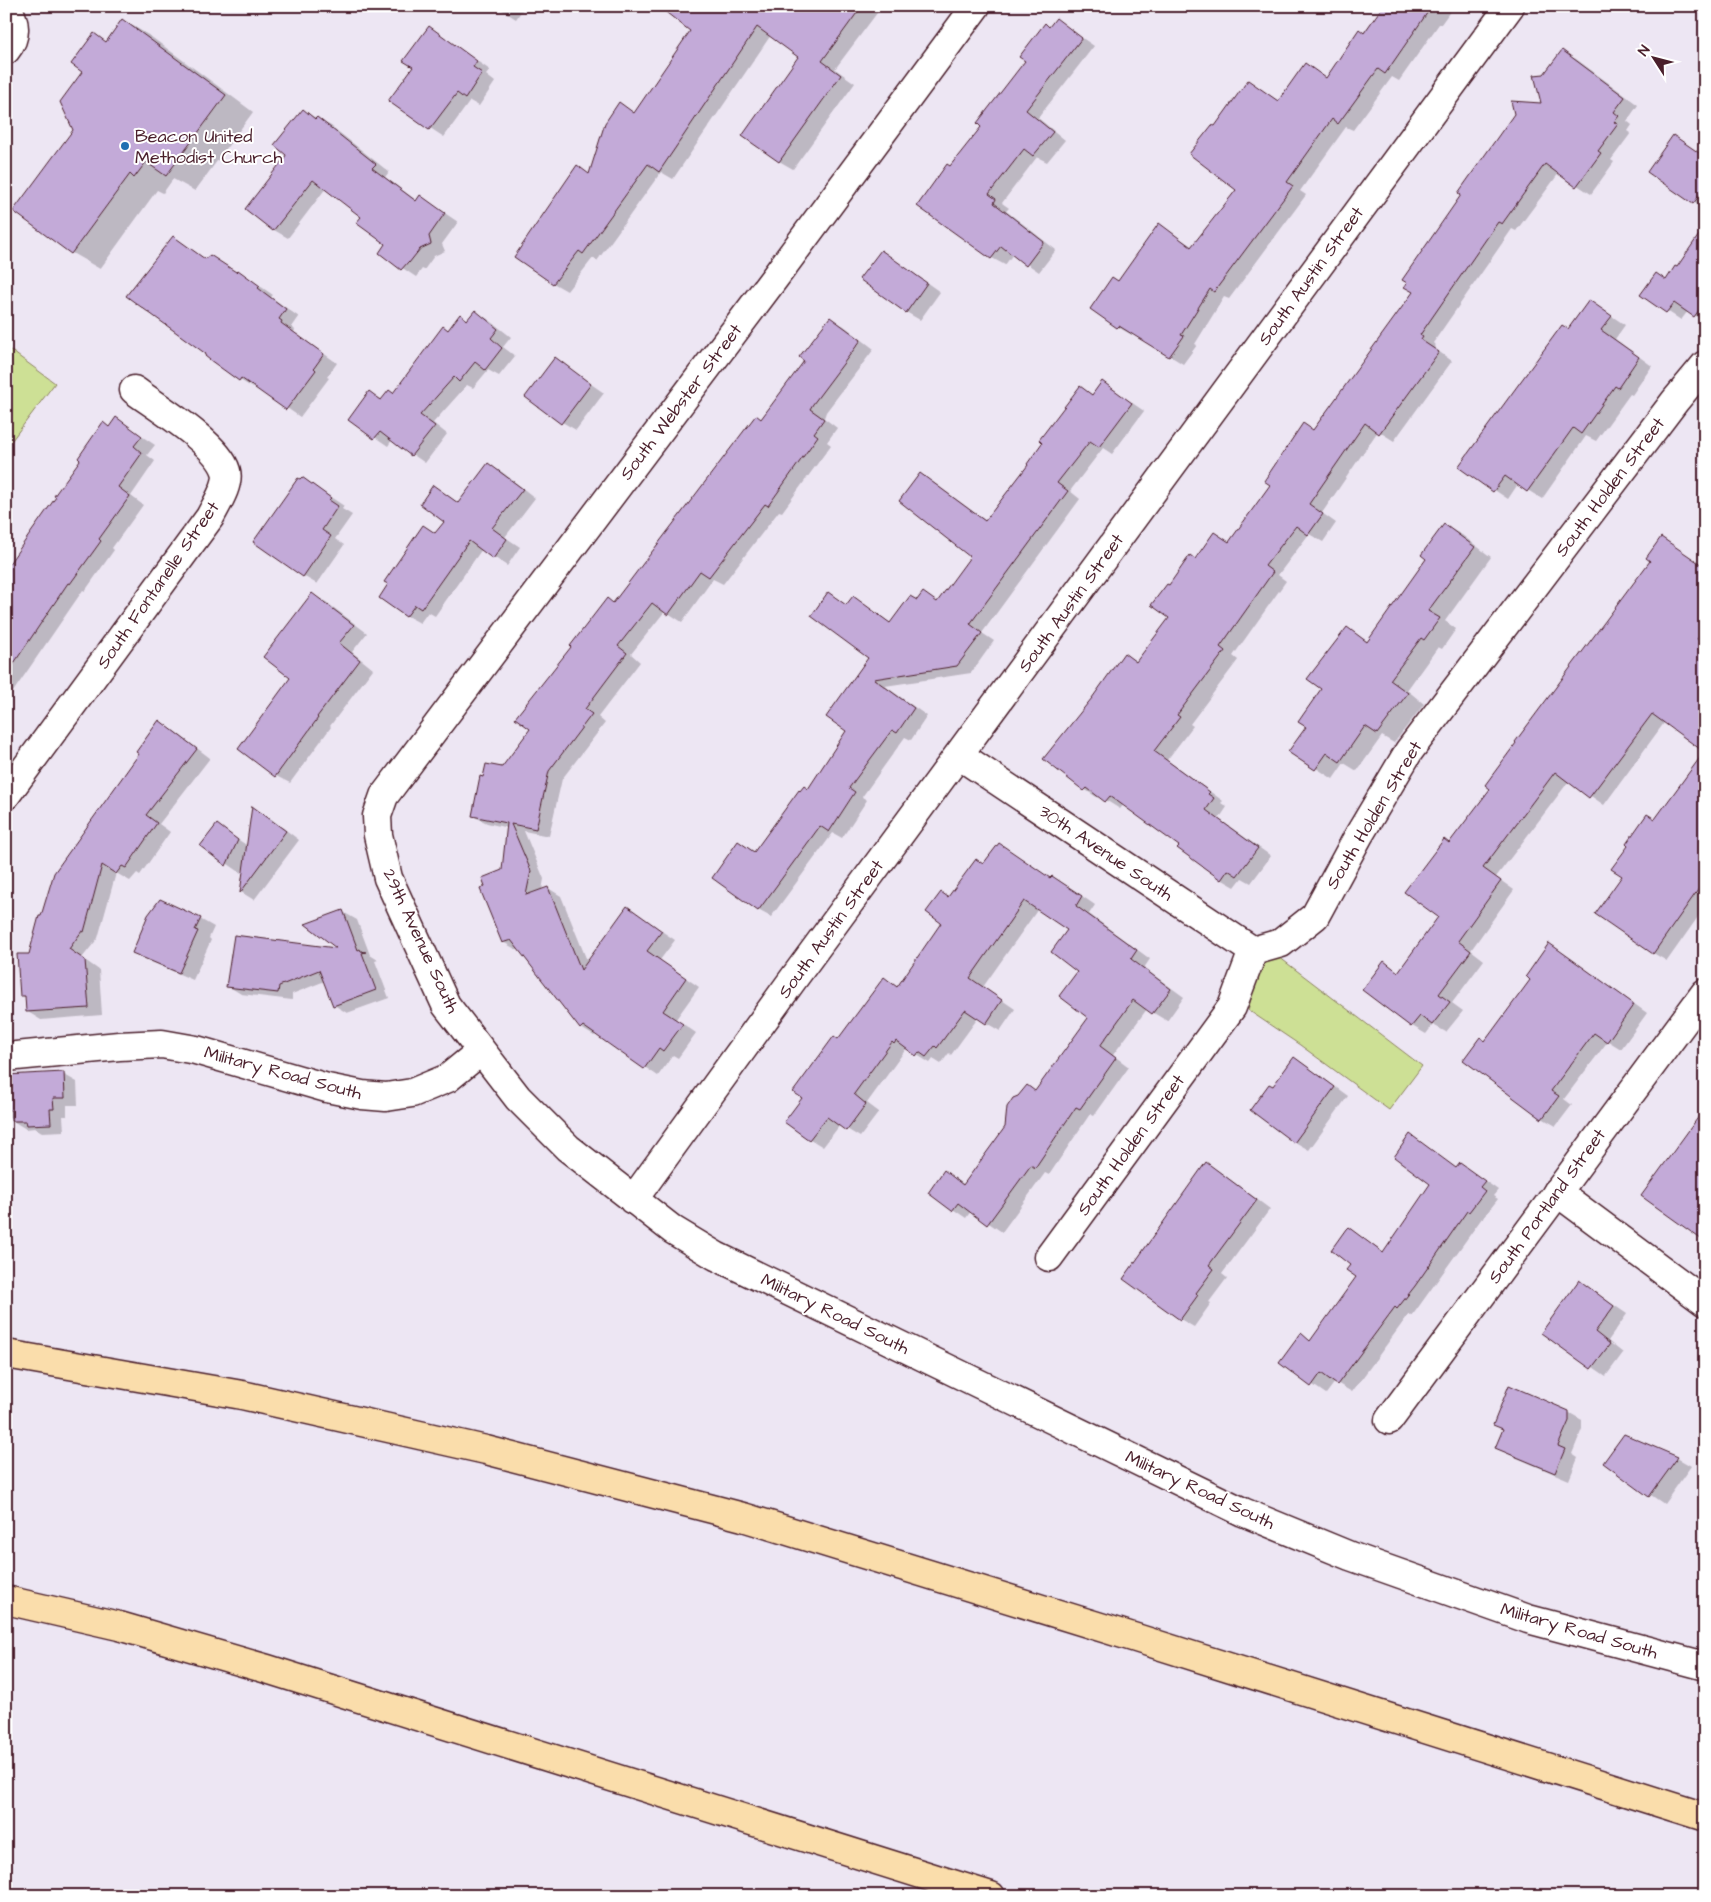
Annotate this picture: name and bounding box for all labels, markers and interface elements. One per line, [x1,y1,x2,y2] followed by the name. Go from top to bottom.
[1628,32,1678,82] north arrow
[1634,41,1655,60] text: N
[135,124,283,170] place label: Beacon United Methodist Church
[119,140,131,152] marker: Beacon United Methodist Church
[1252,201,1370,350] street label: South Austin Street
[614,318,749,485] street label: South Webster Street
[1549,412,1671,562] street label: South Holden Street
[91,496,226,674] street label: South Fontanelle Street
[1012,528,1130,677] street label: South Austin Street
[1320,736,1429,894] street label: South Holden Street
[1034,799,1178,907] street label: 30th Avenue South
[772,854,890,1003] street label: South Austin Street
[377,865,465,1017] street label: 29th Avenue South
[201,1040,365,1107] street label: Military Road South
[1071,1069,1191,1221] street label: South Holden Street
[1482,1123,1612,1289] street label: South Portland Street
[756,1267,913,1362] street label: Military Road South
[1121,1444,1279,1537] street label: Military Road South
[1497,1597,1660,1666] street label: Military Road South

